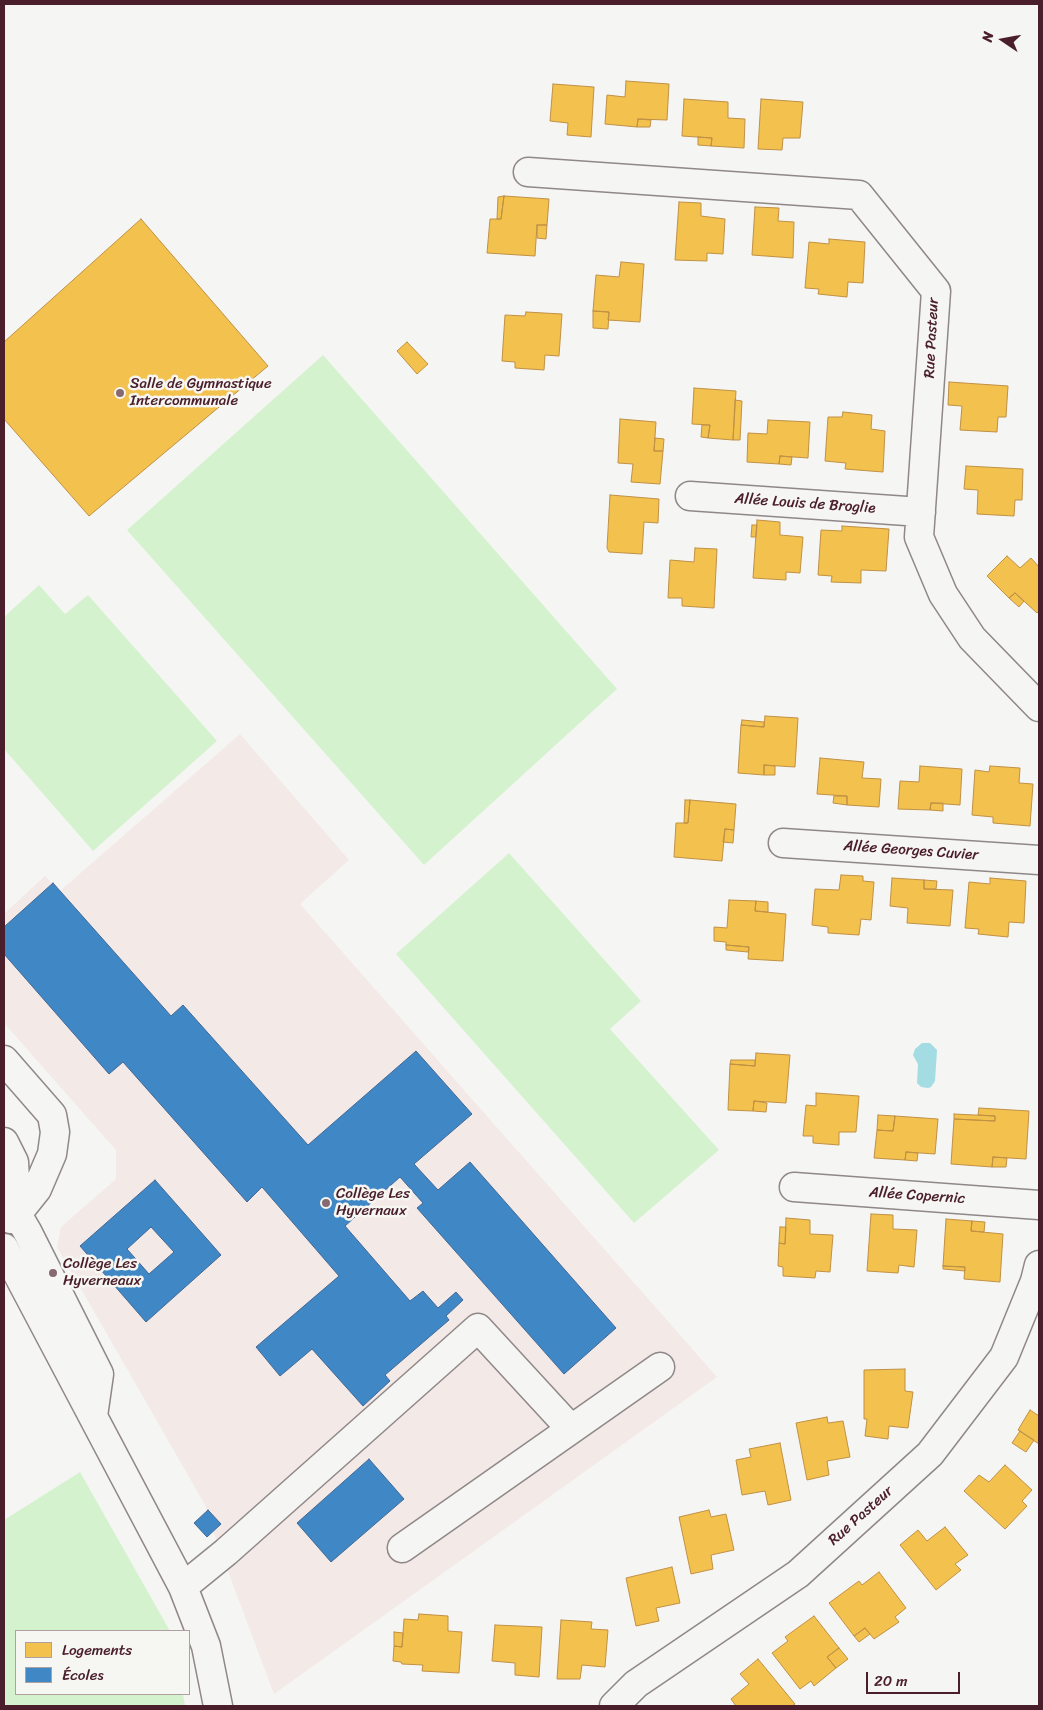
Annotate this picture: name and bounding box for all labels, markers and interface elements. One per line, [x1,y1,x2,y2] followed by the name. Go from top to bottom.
[978,15,1028,65] north arrow
[975,29,1001,44] text: N
[921,297,943,379] street label: Rue Pasteur
[130,375,272,410] place label: Salle de Gymnastique Intercommunale
[114,387,126,399] marker: Salle de Gymnastique Intercommunale
[734,490,876,518] street label: Allée Louis de Broglie
[843,837,979,865] street label: Allée Georges Cuvier
[868,1184,966,1208] street label: Allée Copernic
[336,1185,410,1220] place label: Collège Les Hyvernaux
[320,1197,332,1209] marker: Collège Les Hyvernaux
[63,1255,141,1290] place label: Collège Les Hyverneaux
[47,1267,59,1279] marker: Collège Les Hyverneaux
[825,1482,897,1550] street label: Rue Pasteur
[15,1630,190,1695] legend
[62,1637,132,1663] text: Logements
[62,1662,104,1688] text: Écoles
[868,1662,962,1694] scale bar
[874,1668,908,1694] text: 20 m

